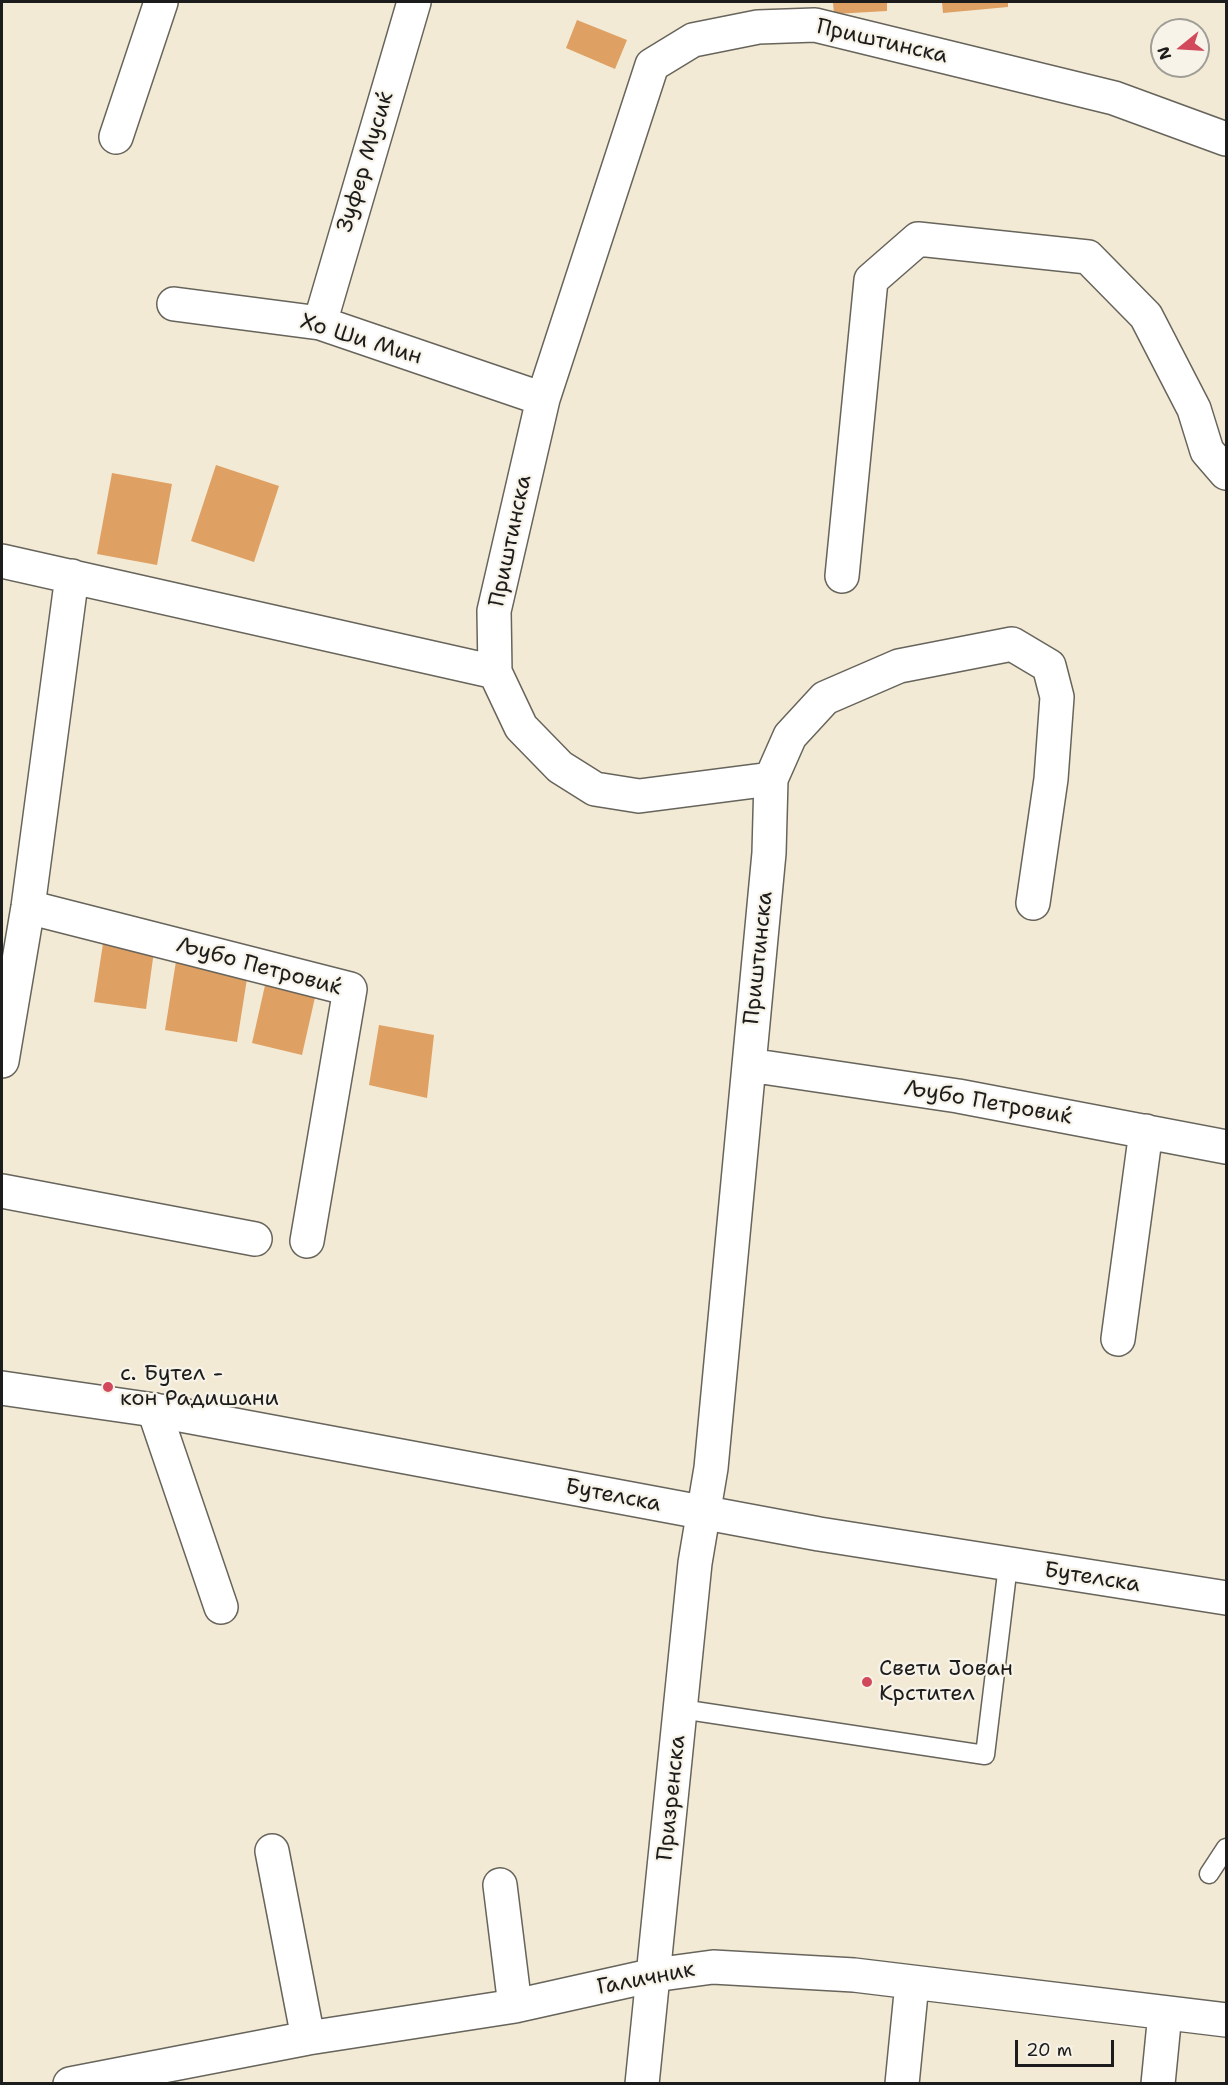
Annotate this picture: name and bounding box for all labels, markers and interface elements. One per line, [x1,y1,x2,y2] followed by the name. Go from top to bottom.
[814,14,950,70] street label: Приштинска
[1150,18,1210,78] north arrow
[1152,44,1176,62] text: N
[332,89,400,235] street label: Зуфер Мусиќ
[297,309,425,371] street label: Хо Ши Мин
[484,473,538,609] street label: Приштинска
[739,890,779,1026] street label: Приштинска
[174,932,344,1002] street label: Љубо Петровиќ
[902,1075,1074,1131] street label: Љубо Петровиќ
[120,1361,279,1412] place label: с. Бутел - кон Радишани
[101,1380,115,1394] marker: с. Бутел - кон Радишани
[563,1474,663,1518] street label: Бутелска
[1042,1557,1142,1599] street label: Бутелска
[879,1656,1013,1708] place label: Свети Јован Крстител
[860,1675,874,1689] marker: Свети Јован Крстител
[652,1734,692,1862] street label: Призренска
[595,1957,697,2001] street label: Галичник
[1018,2028,1117,2066] scale bar
[1026,2038,1072,2062] text: 20 m

